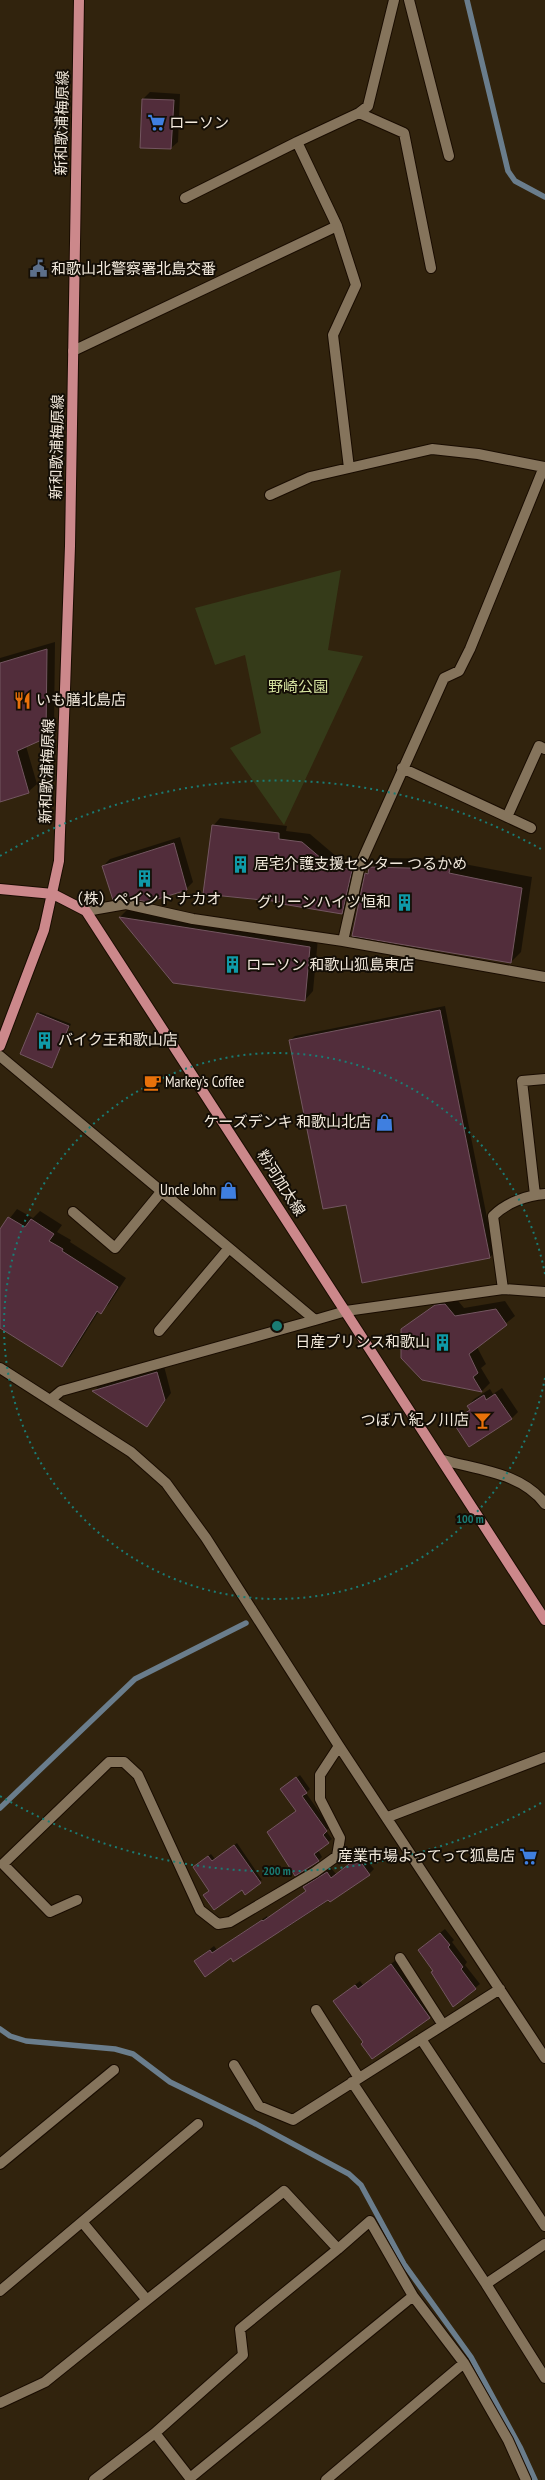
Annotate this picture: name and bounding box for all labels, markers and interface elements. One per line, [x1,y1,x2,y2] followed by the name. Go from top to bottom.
[51,70,72,176] street label: 新和歌浦梅原線
[146,113,166,133] supermarket icon: ローソン
[169,113,229,132] place label: ローソン
[28,259,48,279] public building icon: 和歌山北警察署北島交番
[51,259,216,278] place label: 和歌山北警察署北島交番
[46,394,67,500] street label: 新和歌浦梅原線
[268,677,328,696] park label: 野崎公園
[13,690,33,710] restaurant icon: いも膳北島店
[36,690,126,709] place label: いも膳北島店
[35,718,58,824] street label: 新和歌浦梅原線
[231,854,251,874] building icon: 居宅介護支援センター つるかめ
[254,854,467,873] place label: 居宅介護支援センター つるかめ
[135,868,155,888] building icon: （株）ペイント ナカオ
[68,889,222,908] place label: （株）ペイント ナカオ
[257,892,391,911] place label: グリーンハイツ恒和
[394,892,414,912] building icon: グリーンハイツ恒和
[223,955,243,975] building icon: ローソン 和歌山狐島東店
[246,955,414,974] place label: ローソン 和歌山狐島東店
[35,1030,55,1050] building icon: バイク王和歌山店
[58,1030,178,1049] place label: バイク王和歌山店
[142,1072,162,1092] cafe icon: Markey’s Coffee
[165,1072,244,1091] place label: Markey’s Coffee
[204,1112,371,1131] place label: ケーズデンキ 和歌山北店
[374,1112,394,1132] shop icon: ケーズデンキ 和歌山北店
[253,1146,310,1219] street label: 粉河加太線
[160,1180,216,1199] place label: Uncle John
[219,1180,239,1200] shop icon: Uncle John
[270,1319,284,1333] centre of rings
[295,1332,430,1351] place label: 日産プリンス和歌山
[433,1332,453,1352] building icon: 日産プリンス和歌山
[361,1410,469,1429] place label: つぼ八 紀ノ川店
[472,1410,492,1430] bar icon: つぼ八 紀ノ川店
[456,1511,484,1526] text: 100 m
[338,1846,515,1865] place label: 産業市場よってって狐島店
[518,1846,538,1866] supermarket icon: 産業市場よってって狐島店
[263,1863,291,1878] text: 200 m

